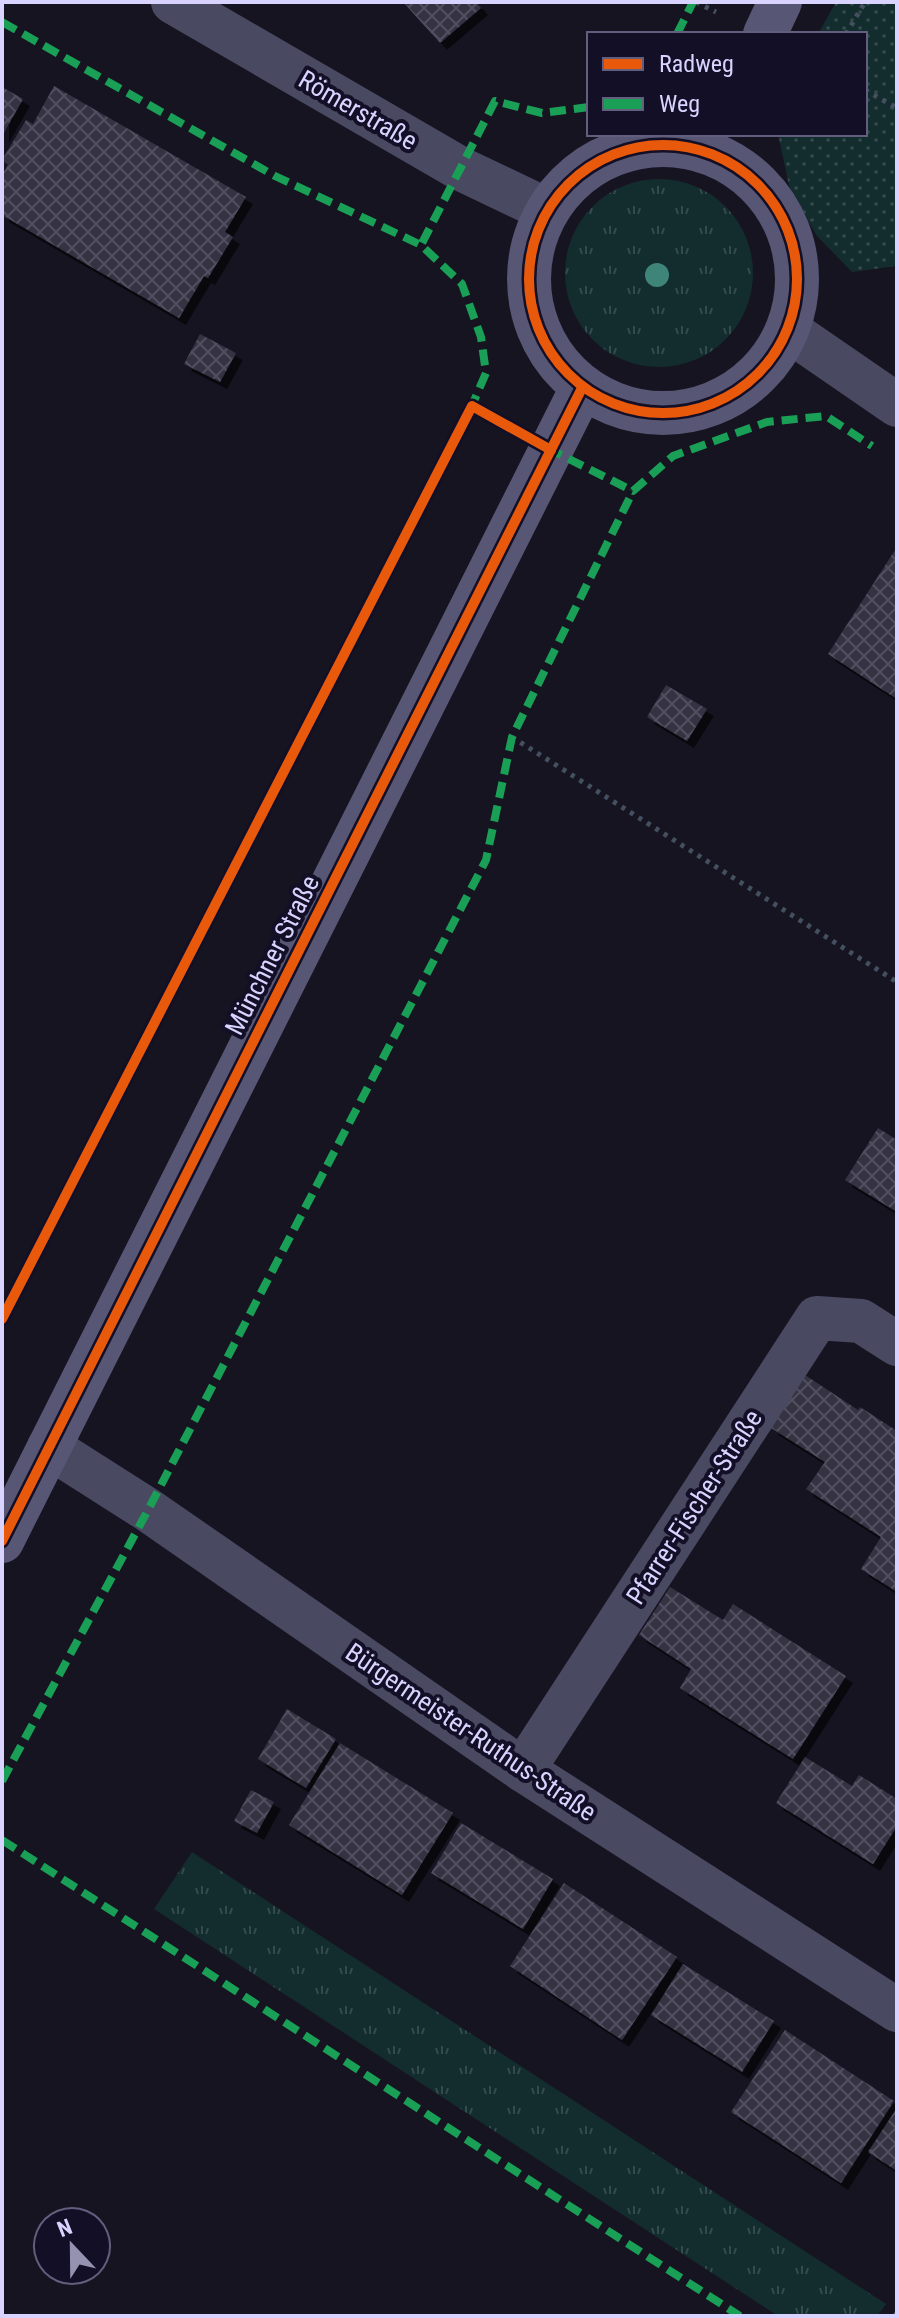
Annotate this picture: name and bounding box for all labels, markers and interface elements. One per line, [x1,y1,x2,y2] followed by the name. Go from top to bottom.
[587,32,867,136] legend
[659,50,734,78] text: Radweg
[293,64,423,156] street label: Römerstraße
[659,90,700,118] text: Weg
[219,870,325,1040] street label: Münchner Straße
[620,1404,768,1610] street label: Pfarrer-Fischer-Straße
[340,1637,602,1827] street label: Bürgermeister-Ruthus-Straße
[32,2206,112,2286] north arrow
[54,2214,76,2242] text: N

